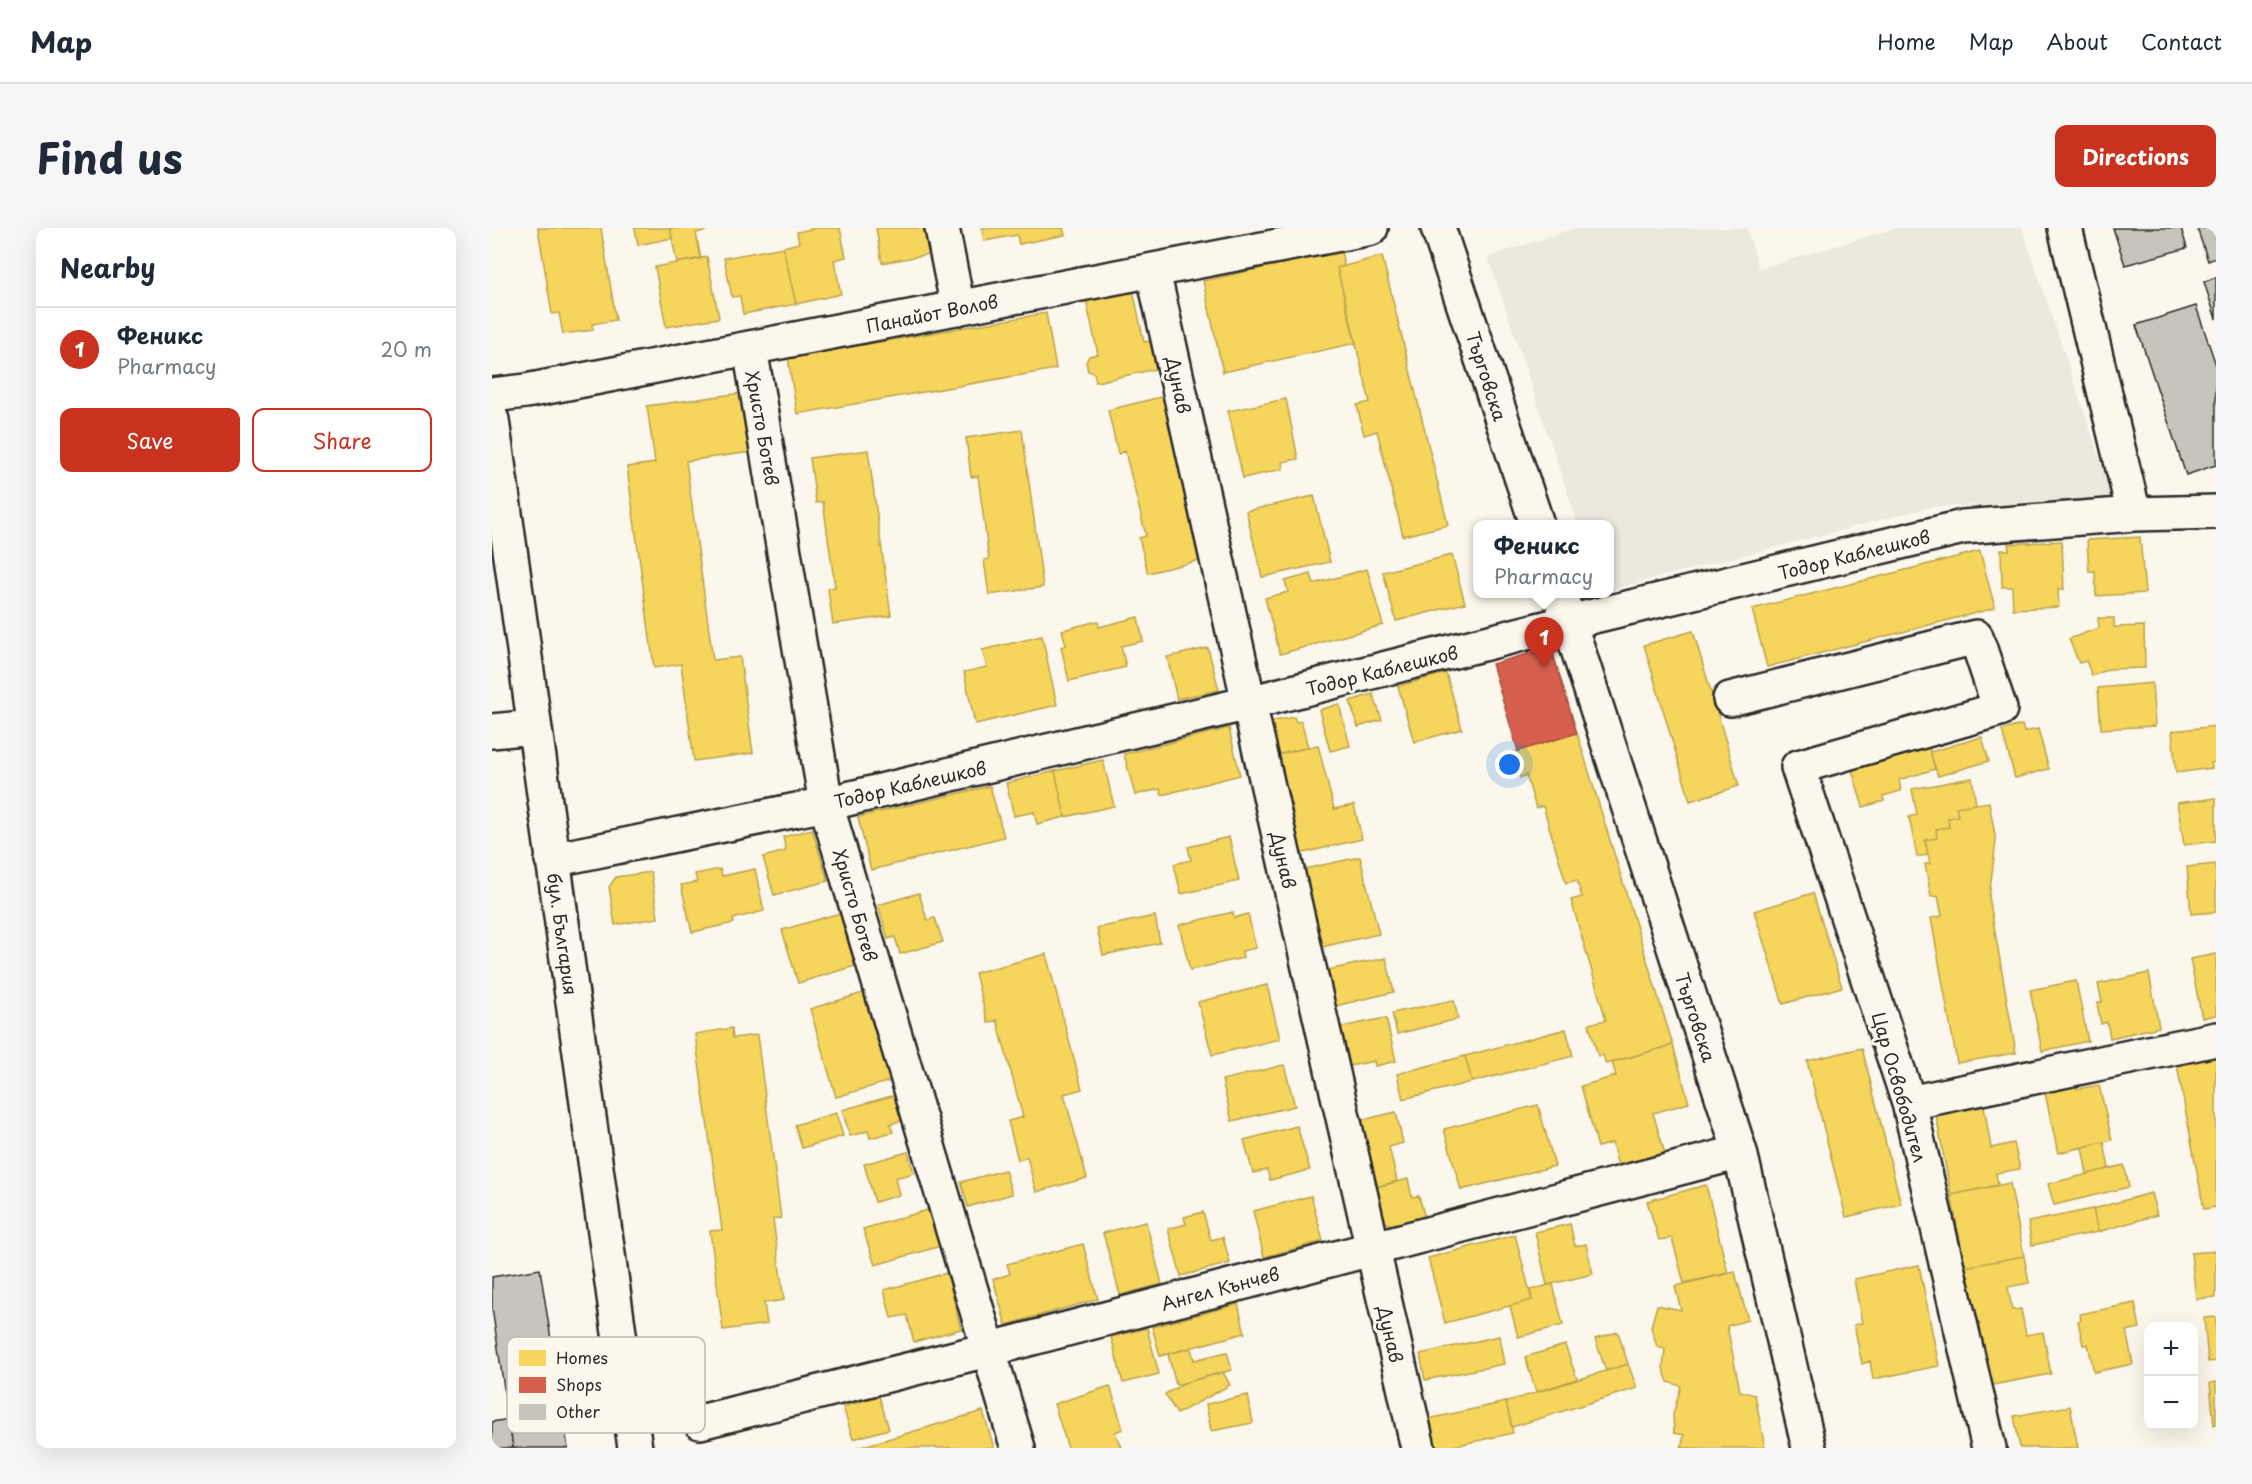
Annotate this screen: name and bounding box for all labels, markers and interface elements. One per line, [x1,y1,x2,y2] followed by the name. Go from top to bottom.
[30,20,92,63] text: Map
[1877,25,1936,57] text: Home
[1969,25,2014,57] text: Map
[2047,25,2108,57] text: About
[2141,25,2222,57] text: Contact
[36,125,183,188] text: Find us
[2055,125,2216,187] button: Directions
[60,248,155,287] text: Nearby
[864,287,1000,339] street label: Панайот Волов
[117,318,203,351] text: Феникс
[1460,328,1514,425] street label: Търговска
[75,334,84,364] text: 1
[380,334,432,364] text: 20 m
[117,351,217,381] text: Pharmacy
[1160,353,1198,416] street label: Дунав
[740,368,786,488] street label: Христо Ботев
[60,408,240,472] button: Save
[252,408,432,472] button: Share
[1473,520,1614,598] popup
[1775,522,1933,586] street label: Тодор Каблешков
[1494,528,1580,561] text: Феникс
[1494,561,1593,591] text: Pharmacy
[1524,618,1564,667] pin: 1
[1303,638,1461,702] street label: Тодор Каблешков
[1495,750,1524,779] your location
[831,753,989,815] street label: Тодор Каблешков
[1264,828,1304,891] street label: Дунав
[827,845,885,965] street label: Христо Ботев
[541,871,585,997] street label: бул. България
[1669,969,1723,1066] street label: Търговска
[1866,1009,1934,1165] street label: Цар Освободител
[1158,1259,1282,1317] street label: Ангел Кънчев
[1371,1302,1411,1365] street label: Дунав
[2144,1322,2198,1430] map controls
[2144,1322,2198,1376] button: +
[507,1337,705,1433] legend
[556,1345,608,1369] text: Homes
[556,1372,602,1396] text: Shops
[2144,1376,2198,1430] button: −
[556,1399,600,1423] text: Other

